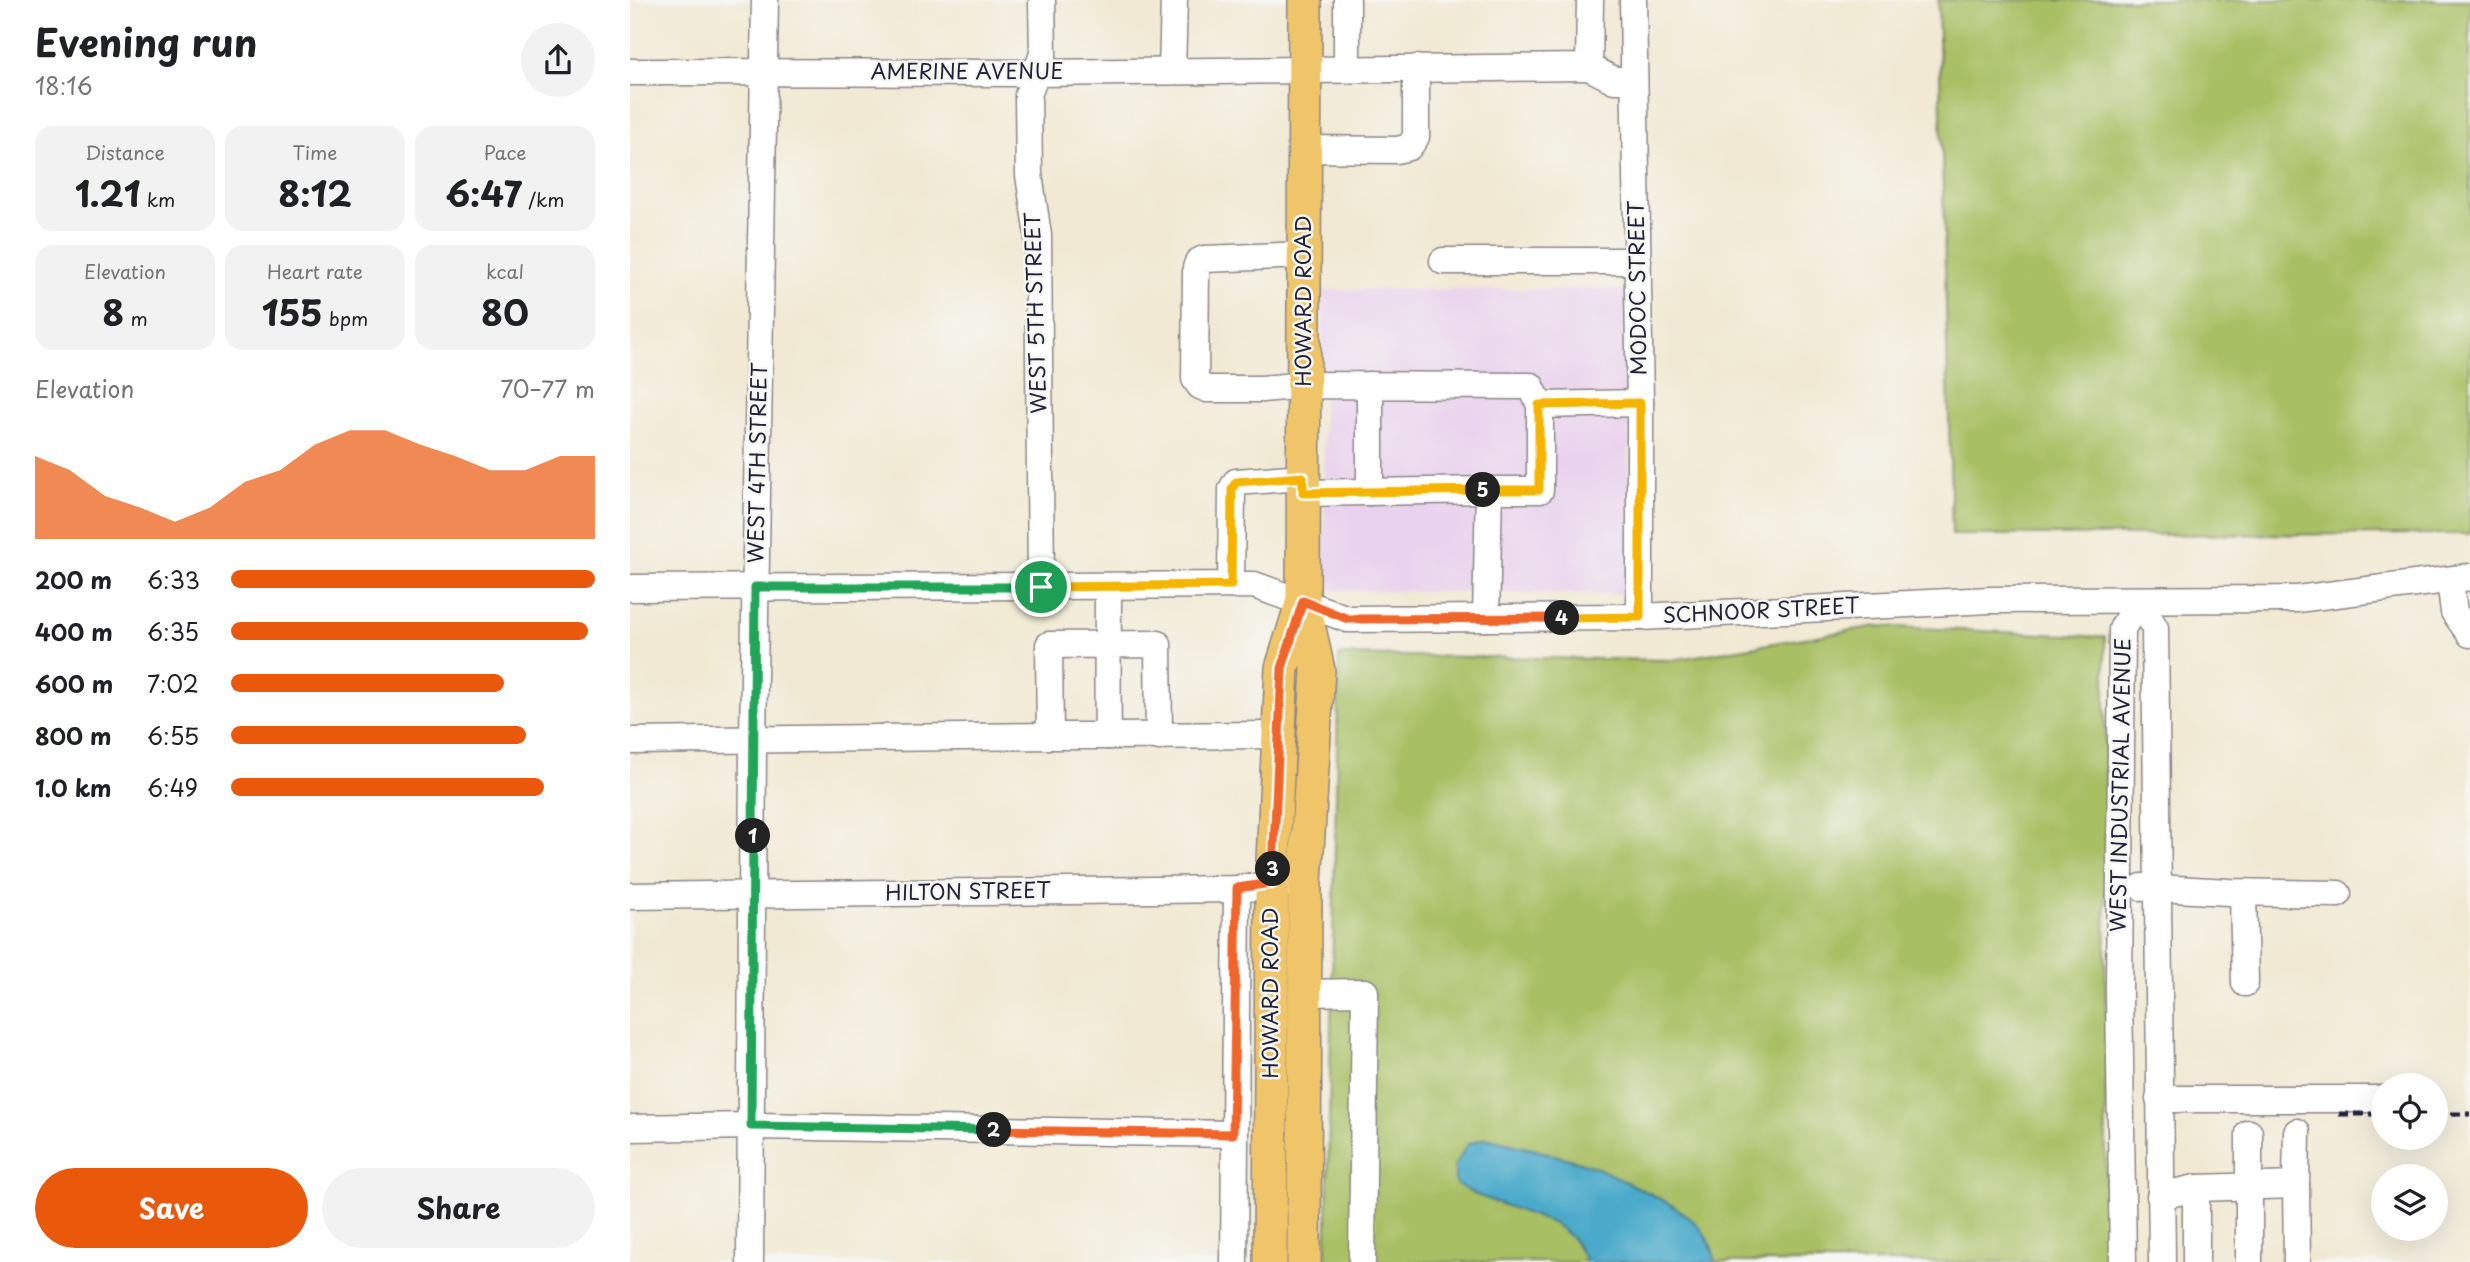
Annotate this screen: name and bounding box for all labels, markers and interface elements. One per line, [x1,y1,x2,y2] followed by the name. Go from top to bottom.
[35,13,257,70] text: Evening run
[521,23,595,97] button: share
[871,54,1063,86] street label: AMERINE AVENUE
[35,68,93,103] text: 18:16
[85,138,165,166] text: Distance
[293,138,337,166] text: Time
[484,138,526,166] text: Pace
[75,166,141,219] text: 1.21
[278,166,352,219] text: 8:12
[445,166,522,219] text: 6:47
[141,185,175,213] text: km
[522,185,565,213] text: /km
[1618,200,1654,376] street label: MODOC STREET
[1014,211,1054,414] street label: WEST 5TH STREET
[1286,215,1318,387] street label: HOWARD ROAD
[84,257,166,285] text: Elevation
[267,257,363,285] text: Heart rate
[486,257,524,285] text: kcal
[102,285,124,338] text: 8
[262,285,323,338] text: 155
[481,285,529,338] text: 80
[124,304,148,332] text: m
[323,304,368,332] text: bpm
[738,362,774,564] street label: WEST 4TH STREET
[35,371,134,406] text: Elevation
[500,371,595,406] text: 70–77 m
[1466,472,1500,508] pin: 5
[1476,475,1489,503] text: 5
[1011,557,1071,617] pin
[35,562,112,597] text: 200 m
[147,562,200,597] text: 6:33
[1022,568,1060,606] icon: arrive
[1662,588,1861,630] street label: SCHNOOR STREET
[1544,600,1580,636] pin: 4
[1555,603,1568,631] text: 4
[35,614,113,649] text: 400 m
[147,614,199,649] text: 6:35
[2100,638,2138,932] street label: WEST INDUSTRIAL AVENUE
[35,666,113,701] text: 600 m
[147,666,199,701] text: 7:02
[35,718,112,753] text: 800 m
[147,718,199,753] text: 6:55
[35,770,112,805] text: 1.0 km
[147,770,198,805] text: 6:49
[736,818,770,854] pin: 1
[748,821,757,849] text: 1
[1256,852,1290,886] pin: 3
[1266,854,1279,882] text: 3
[885,873,1052,907] street label: HILTON STREET
[1253,907,1285,1079] street label: HOWARD ROAD
[2371,1073,2448,1241] map controls
[2371,1073,2448,1150] button: locate
[976,1112,1012,1148] pin: 2
[987,1115,1000,1143] text: 2
[2371,1164,2448,1241] button: layers
[35,1168,308,1248] button: Save
[322,1168,595,1248] button: Share

